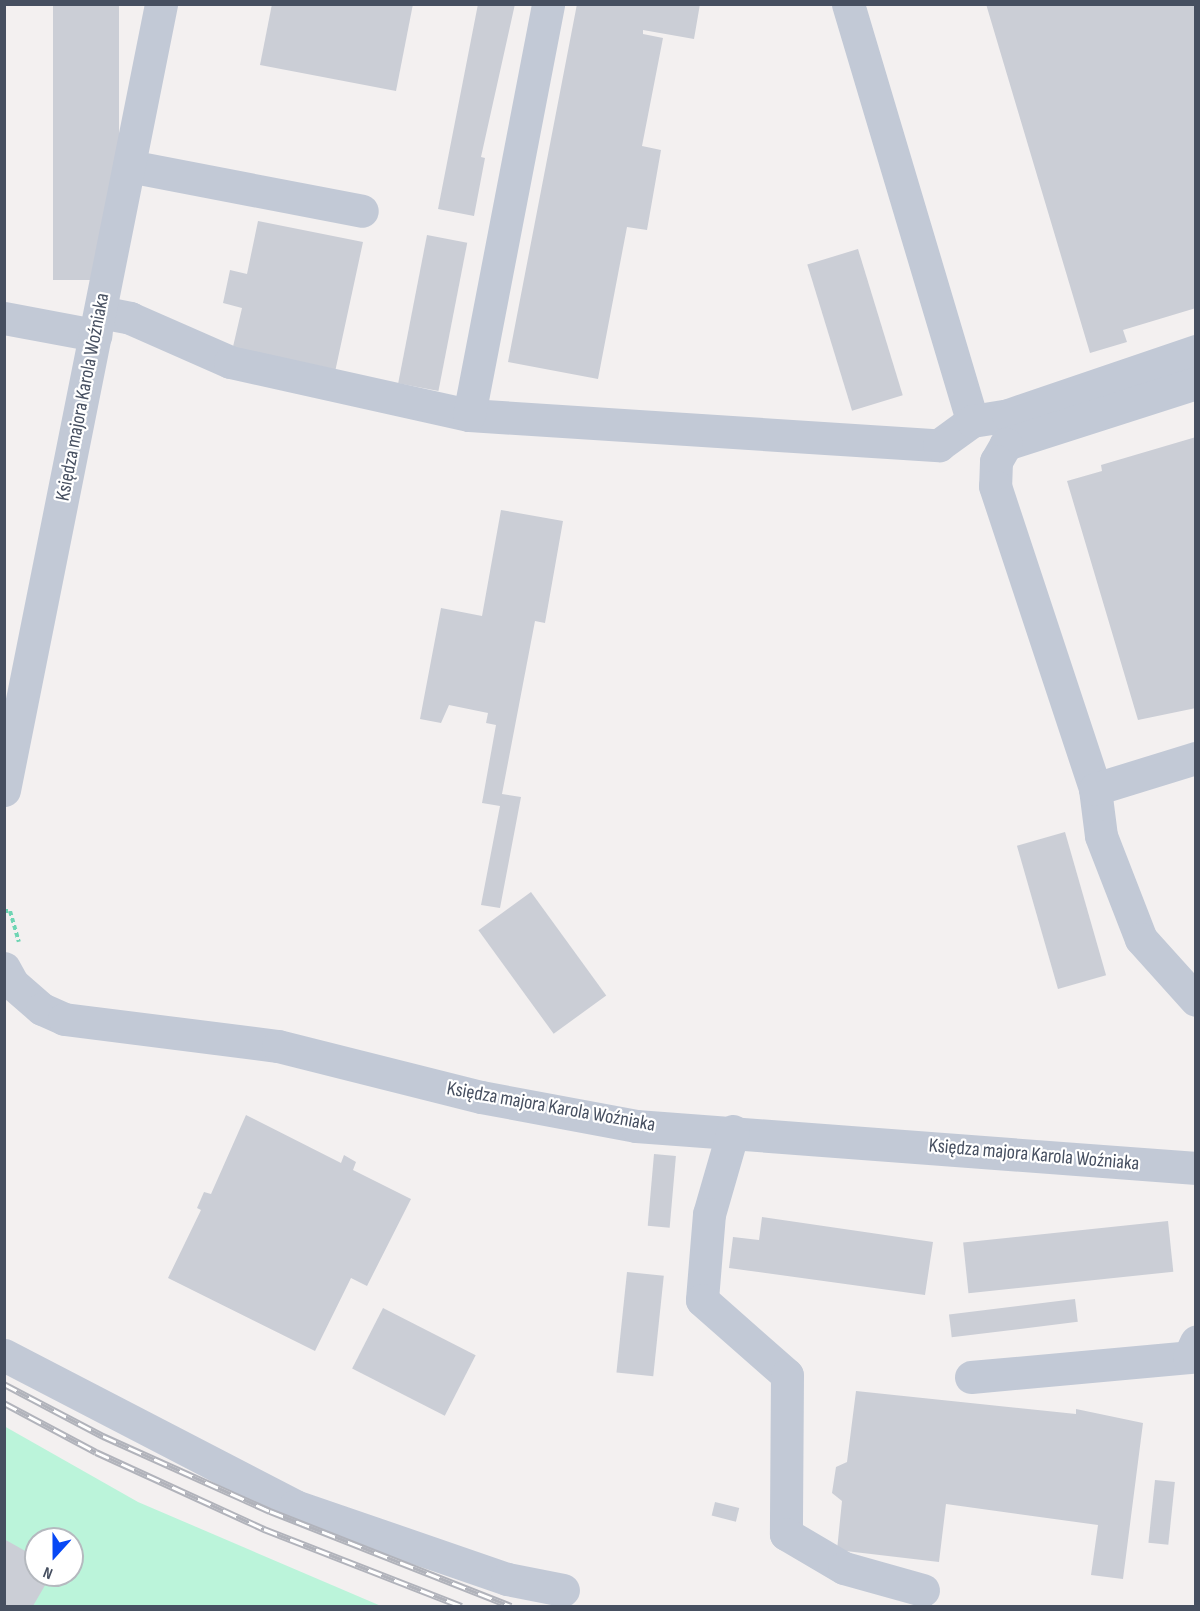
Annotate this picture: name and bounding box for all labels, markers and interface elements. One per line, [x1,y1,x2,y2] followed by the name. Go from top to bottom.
[51,291,115,503] street label: Księdza majora Karola Woźniaka
[445,1077,657,1137] street label: Księdza majora Karola Woźniaka
[928,1134,1140,1176] street label: Księdza majora Karola Woźniaka
[24,1527,84,1587] north arrow
[41,1562,55,1583] text: N

